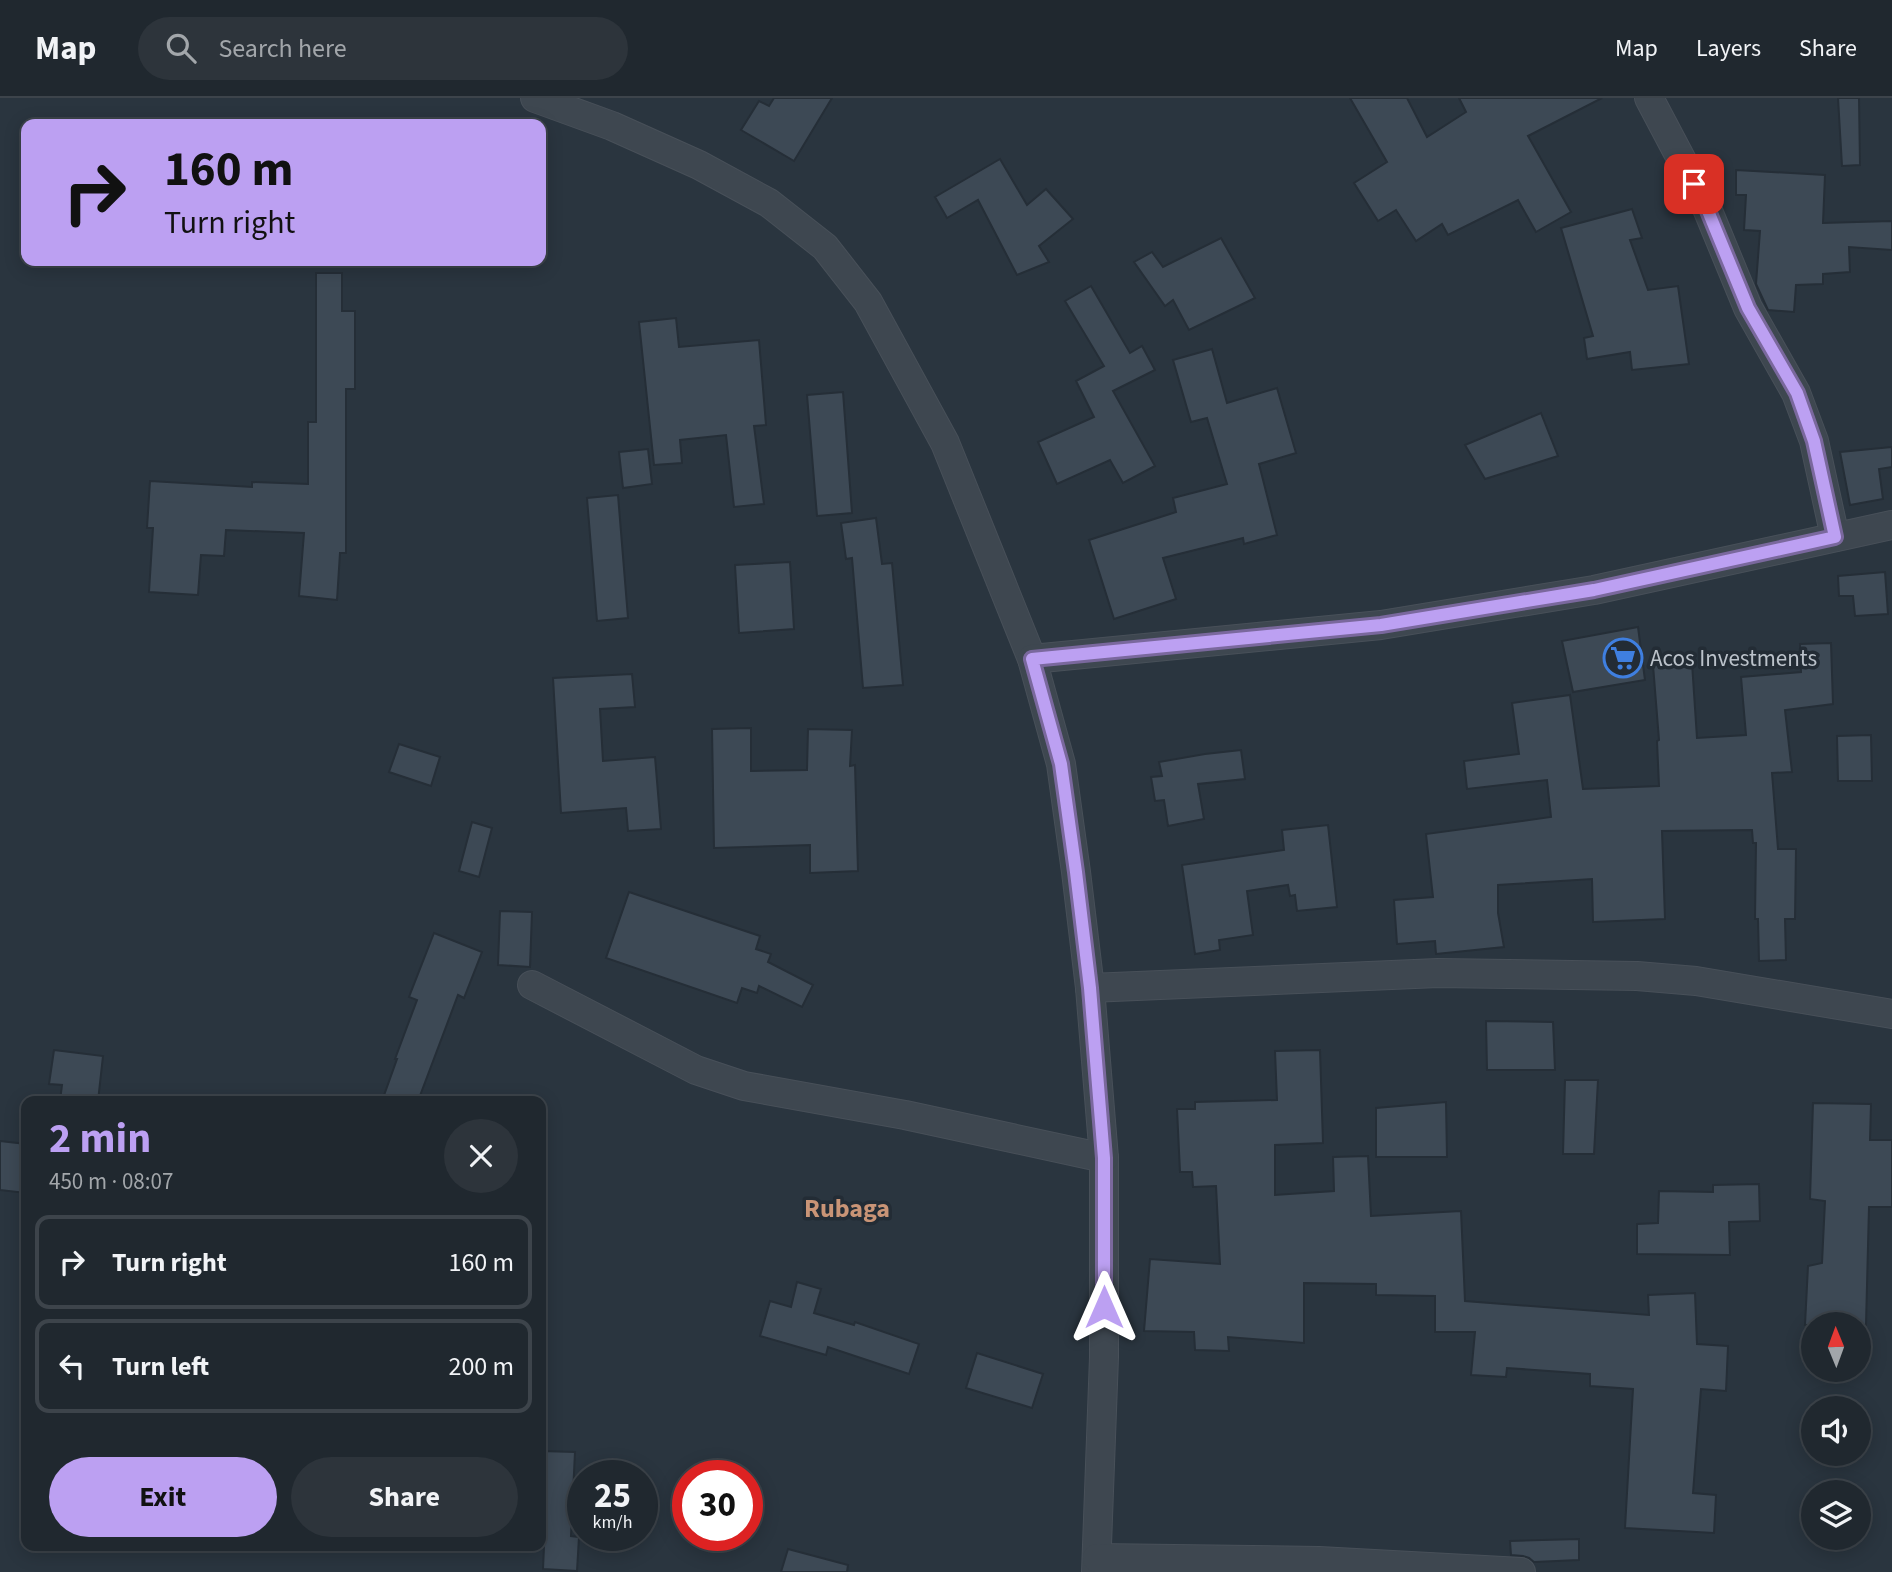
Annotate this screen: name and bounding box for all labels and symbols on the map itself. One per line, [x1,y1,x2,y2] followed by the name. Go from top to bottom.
[1664,154,1724,214] pin
[1602,637,1644,679] supermarket icon: Acos Investments
[1650,642,1817,675] place label: Acos Investments
[804,1190,890,1227] district label: Rubaga
[1067,1270,1141,1344] position arrow
[1801,1312,1871,1382] north arrow
[672,1460,763,1551] speed limit sign: 30

